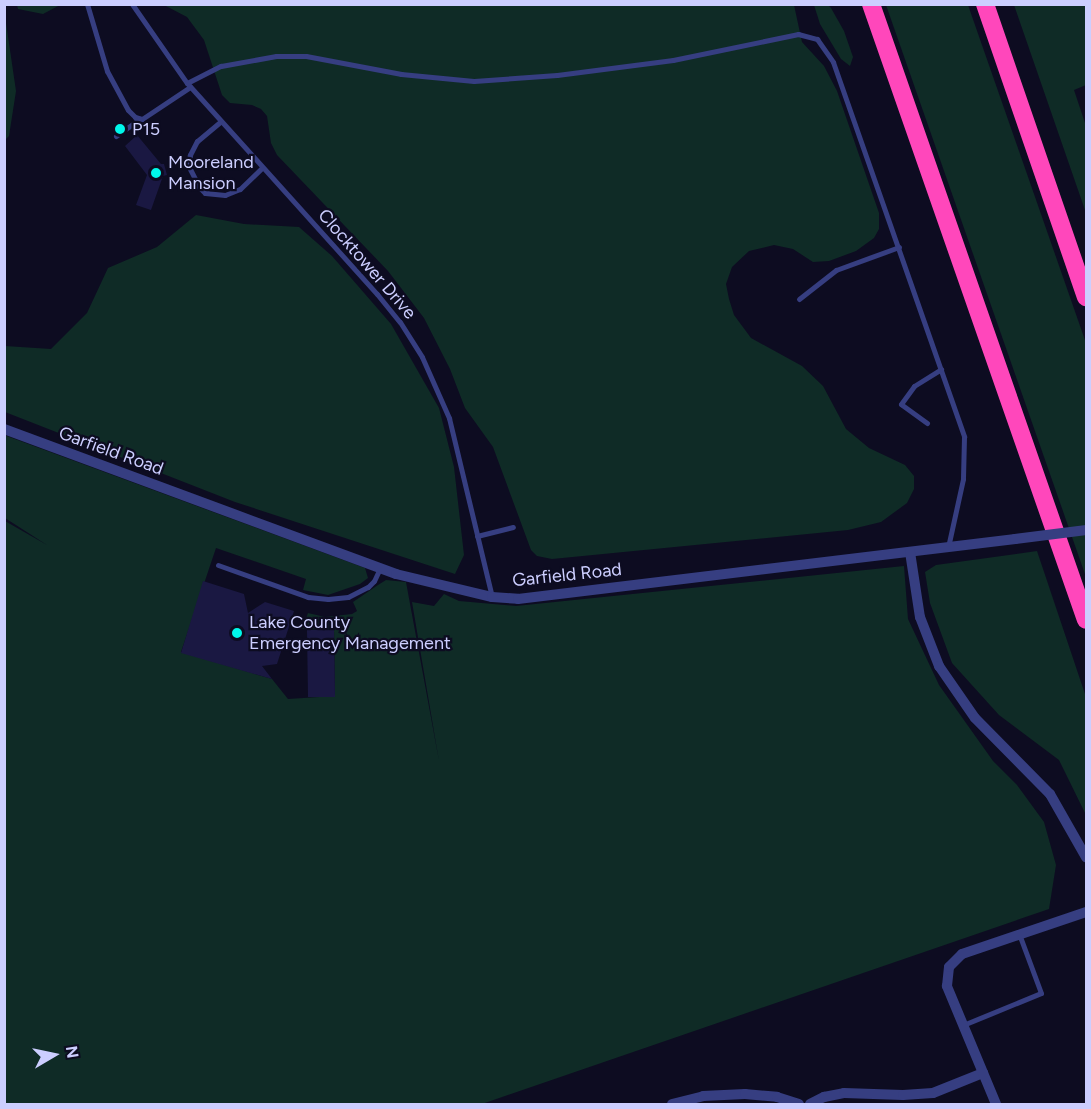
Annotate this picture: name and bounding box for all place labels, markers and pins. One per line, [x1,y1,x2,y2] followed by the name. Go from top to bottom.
[132,118,160,140] place label: P15
[113,122,127,136] marker: P15
[168,152,254,195] place label: Mooreland Mansion
[149,166,163,180] marker: Mooreland Mansion
[249,612,451,654] place label: Lake County Emergency Management
[230,626,244,640] marker: Lake County Emergency Management

